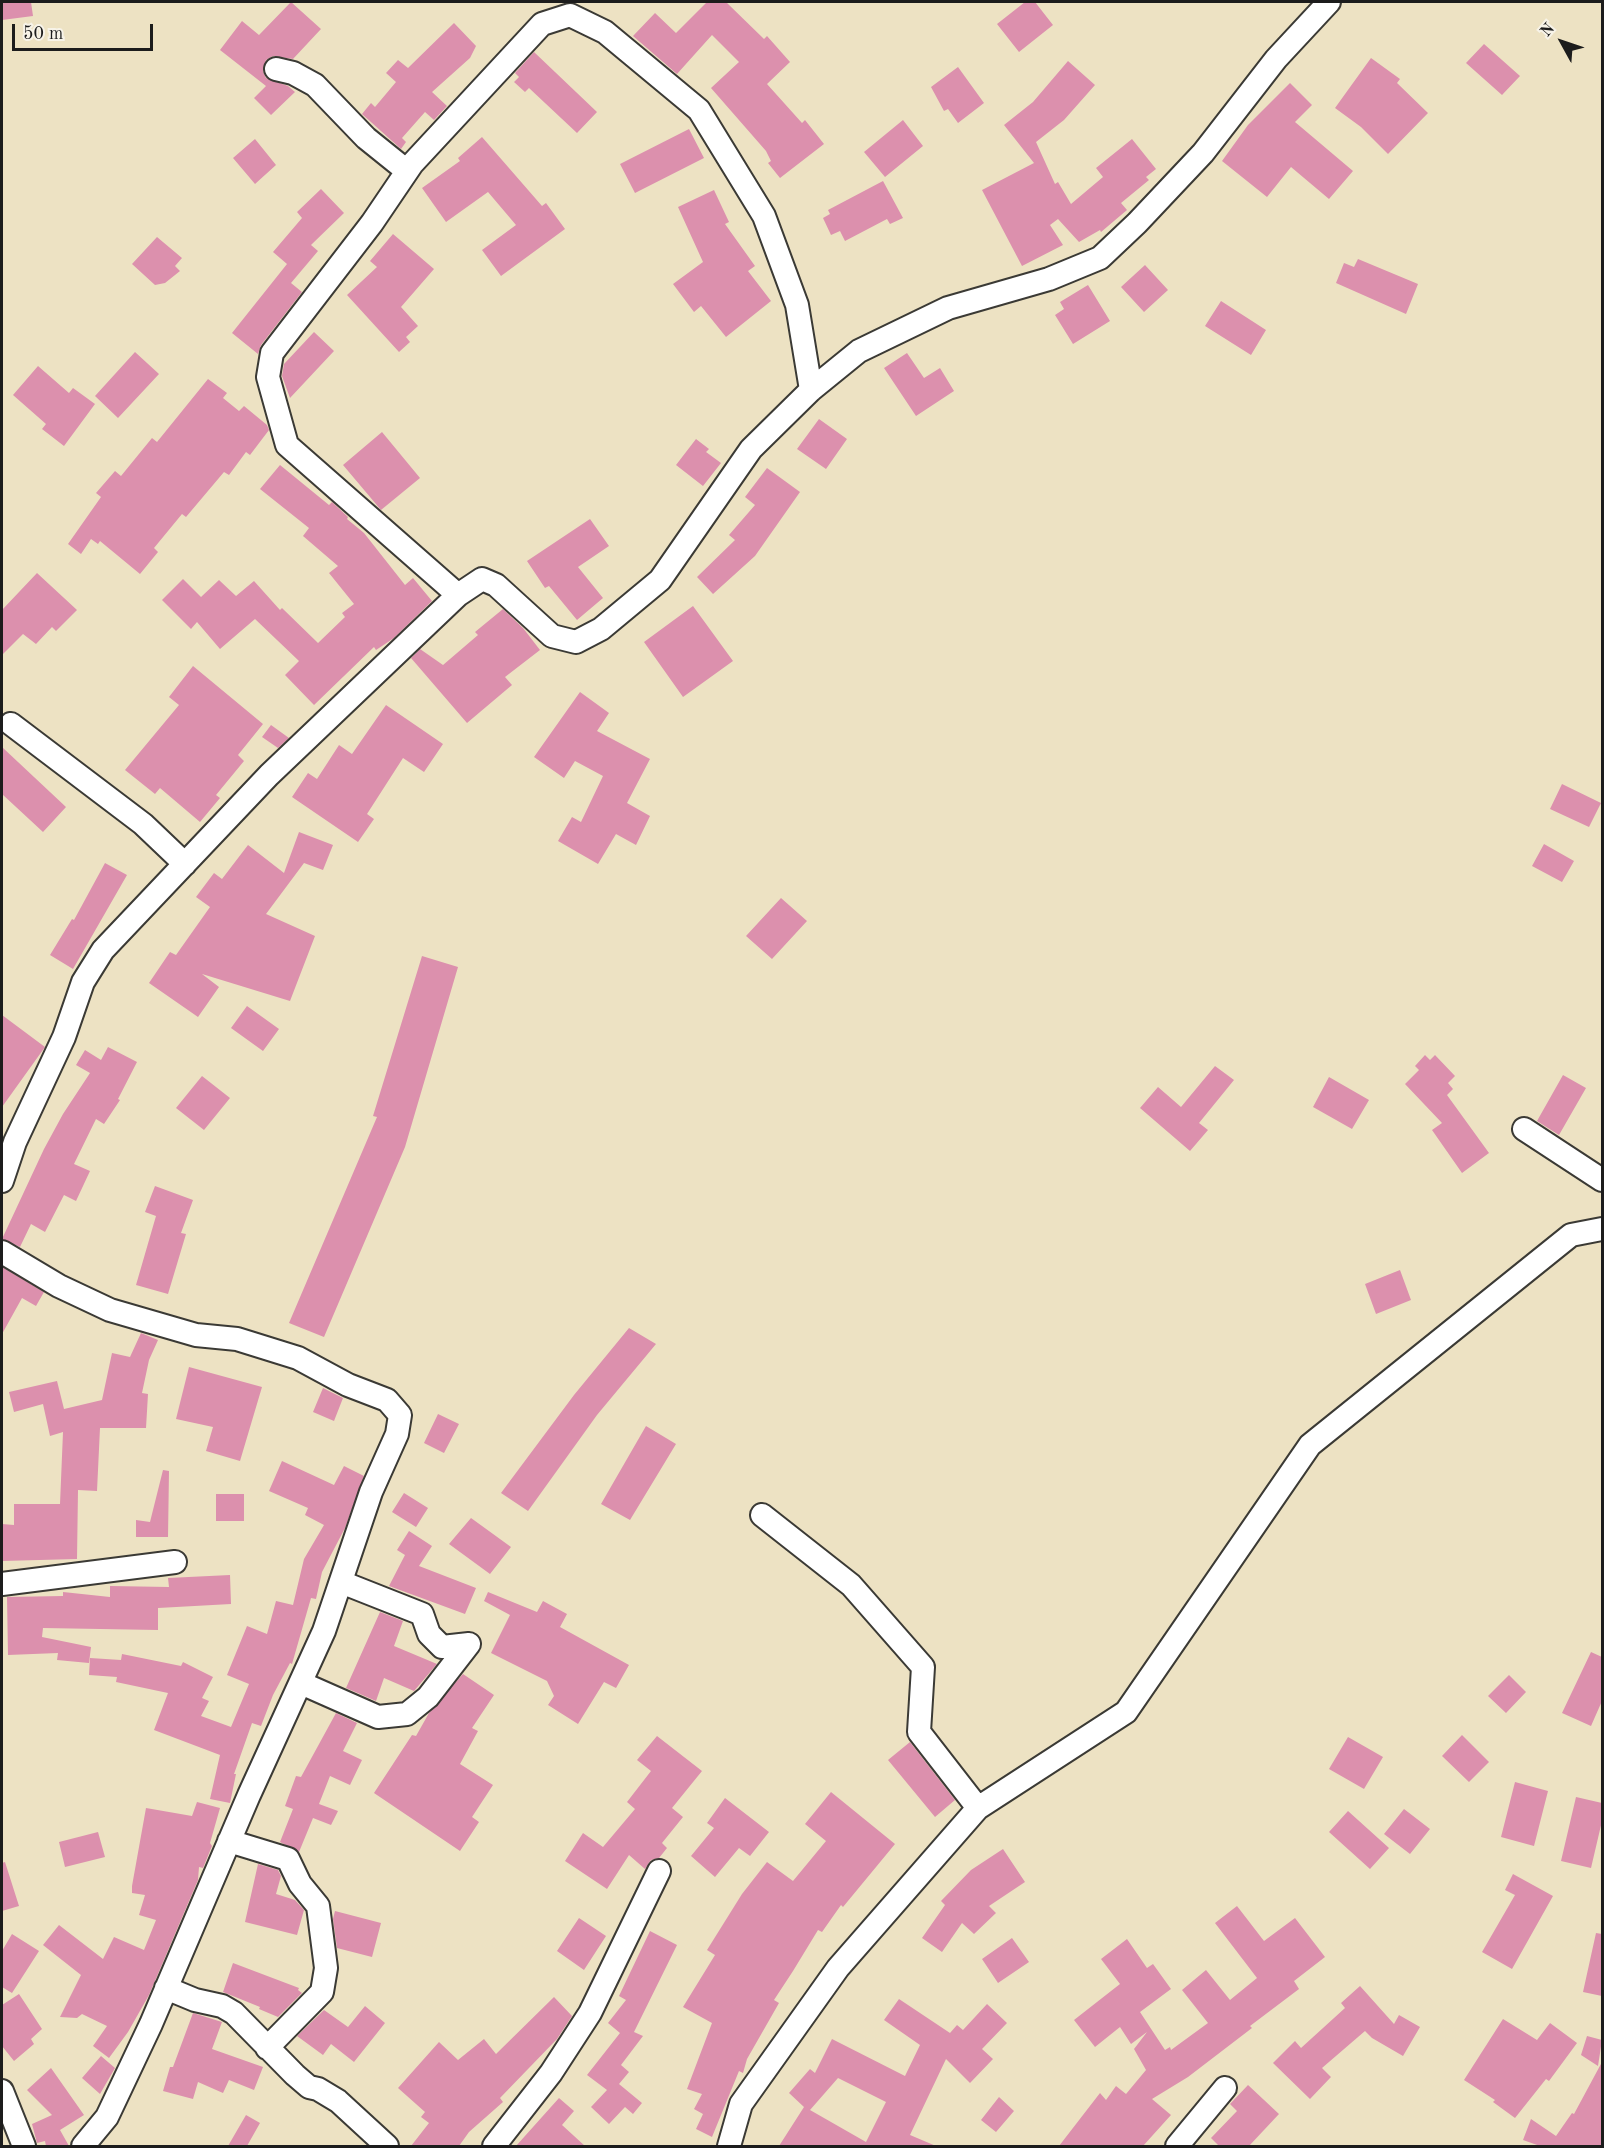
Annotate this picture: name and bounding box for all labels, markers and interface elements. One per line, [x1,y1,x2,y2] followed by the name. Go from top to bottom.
[15,12,156,50] scale bar
[1532,12,1592,72] north arrow
[1538,21,1558,40] text: N
[23,25,63,43] text: 50 m

